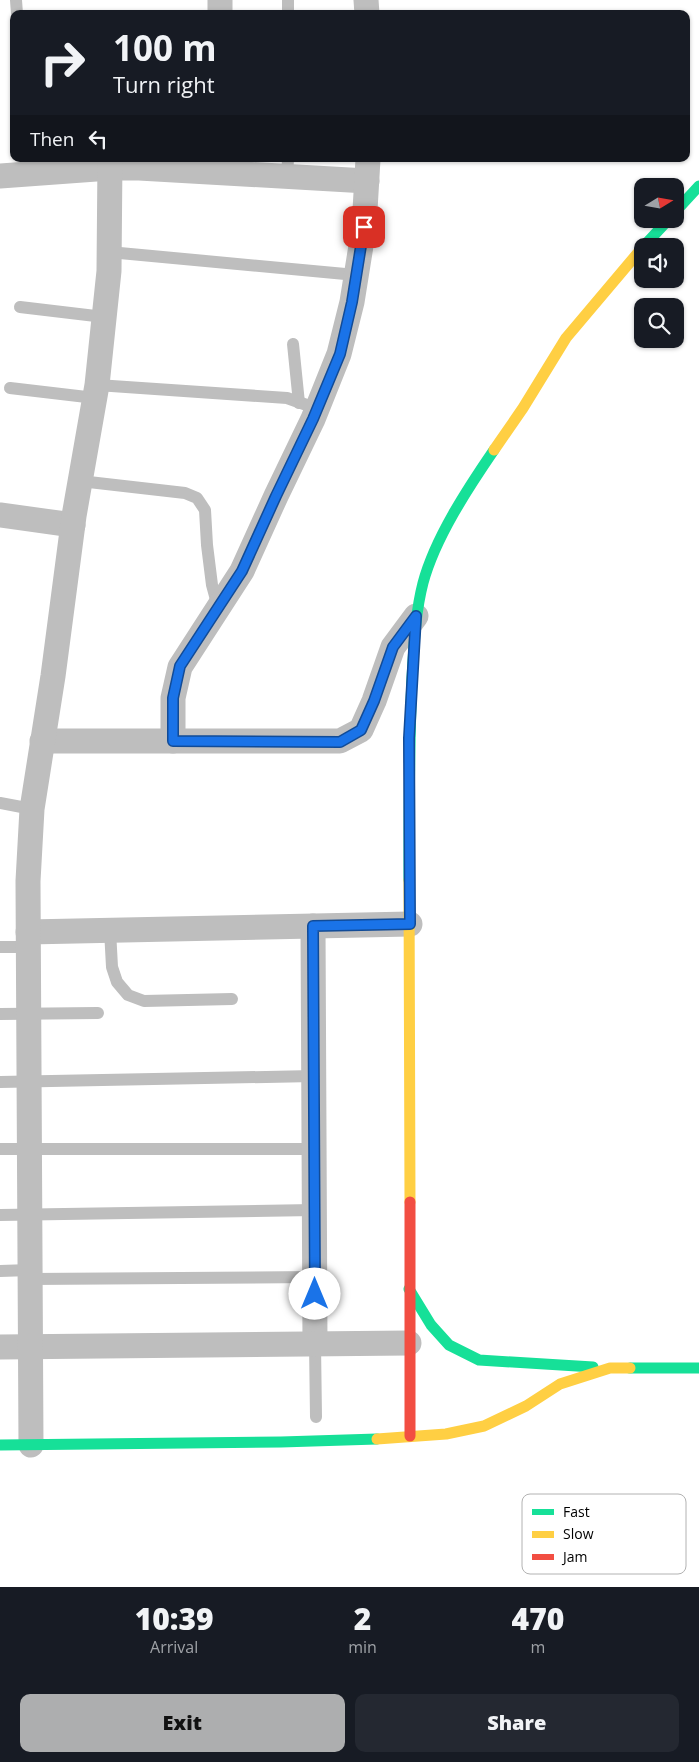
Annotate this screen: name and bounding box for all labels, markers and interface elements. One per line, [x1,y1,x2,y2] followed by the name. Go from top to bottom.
[113,24,217,71] text: 100 m
[30,30,95,95] icon: right
[113,69,215,99] text: Turn right
[84,125,112,153] icon: left
[30,126,74,152] text: Then
[634,178,684,228] north arrow
[634,178,684,348] map controls
[343,206,385,248] pin
[350,213,378,241] icon: arrive
[634,238,684,288] button: sound
[634,298,684,348] button: search
[288,1267,340,1319] position arrow
[522,1494,686,1574] legend
[563,1502,590,1521] text: Fast
[563,1524,594,1543] text: Slow
[561,1547,588,1566] text: Jam
[135,1598,214,1639] text: 10:39
[354,1598,371,1639] text: 2
[512,1598,564,1639] text: 470
[150,1636,198,1658] text: Arrival
[348,1636,377,1658] text: min
[531,1636,545,1658] text: m
[20,1694,345,1752] button: Exit
[355,1694,679,1752] button: Share

